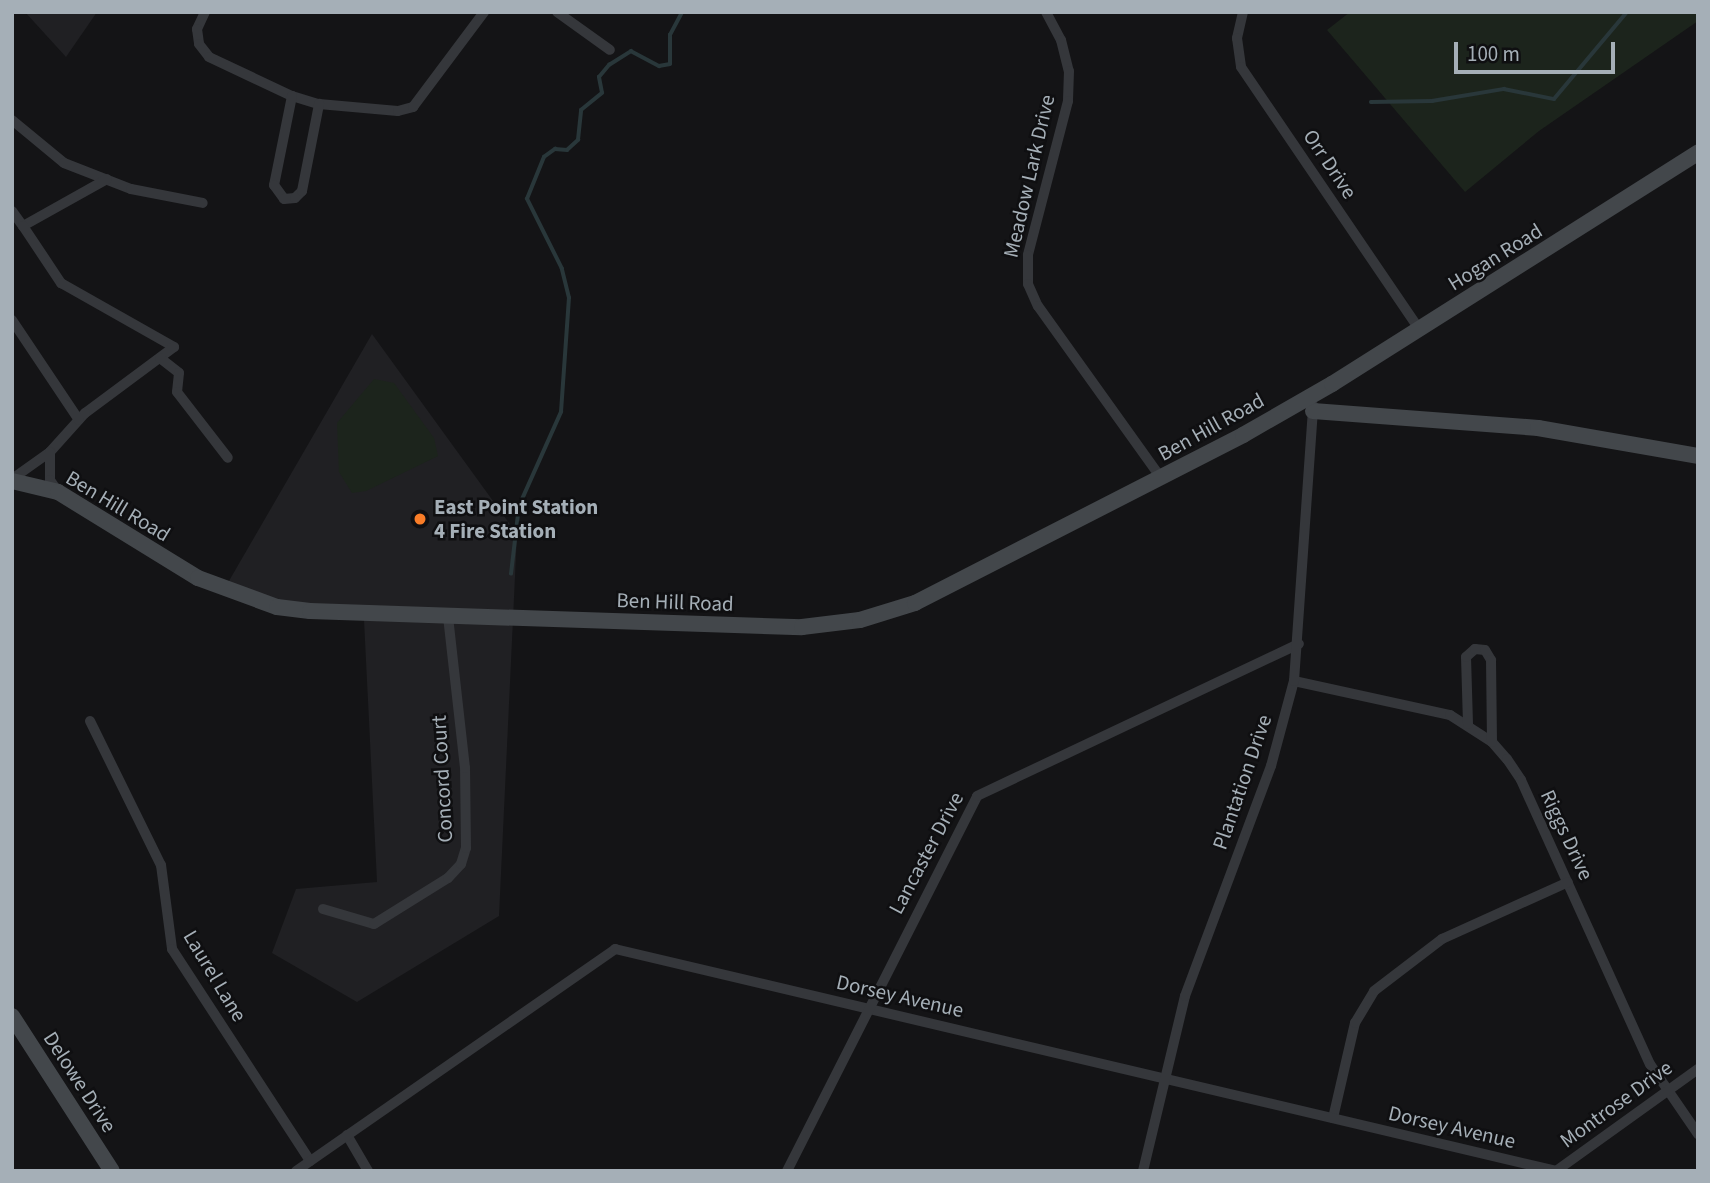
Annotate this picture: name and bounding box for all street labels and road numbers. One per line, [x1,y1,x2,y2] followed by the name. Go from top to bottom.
[998,92,1060,260] street label: Meadow Lark Drive
[1298,125,1362,203] street label: Orr Drive
[1443,218,1547,296] street label: Hogan Road
[1154,388,1268,466] street label: Ben Hill Road
[61,465,175,547] street label: Ben Hill Road
[616,587,734,617] street label: Ben Hill Road
[1207,711,1277,853] street label: Plantation Drive
[426,715,458,843] street label: Concord Court
[1535,786,1599,884] street label: Riggs Drive
[883,788,969,918] street label: Lancaster Drive
[178,926,252,1026] street label: Laurel Lane
[834,969,966,1023] street label: Dorsey Avenue
[38,1027,122,1137] street label: Delowe Drive
[1555,1055,1677,1153] street label: Montrose Drive
[1386,1100,1518,1154] street label: Dorsey Avenue

